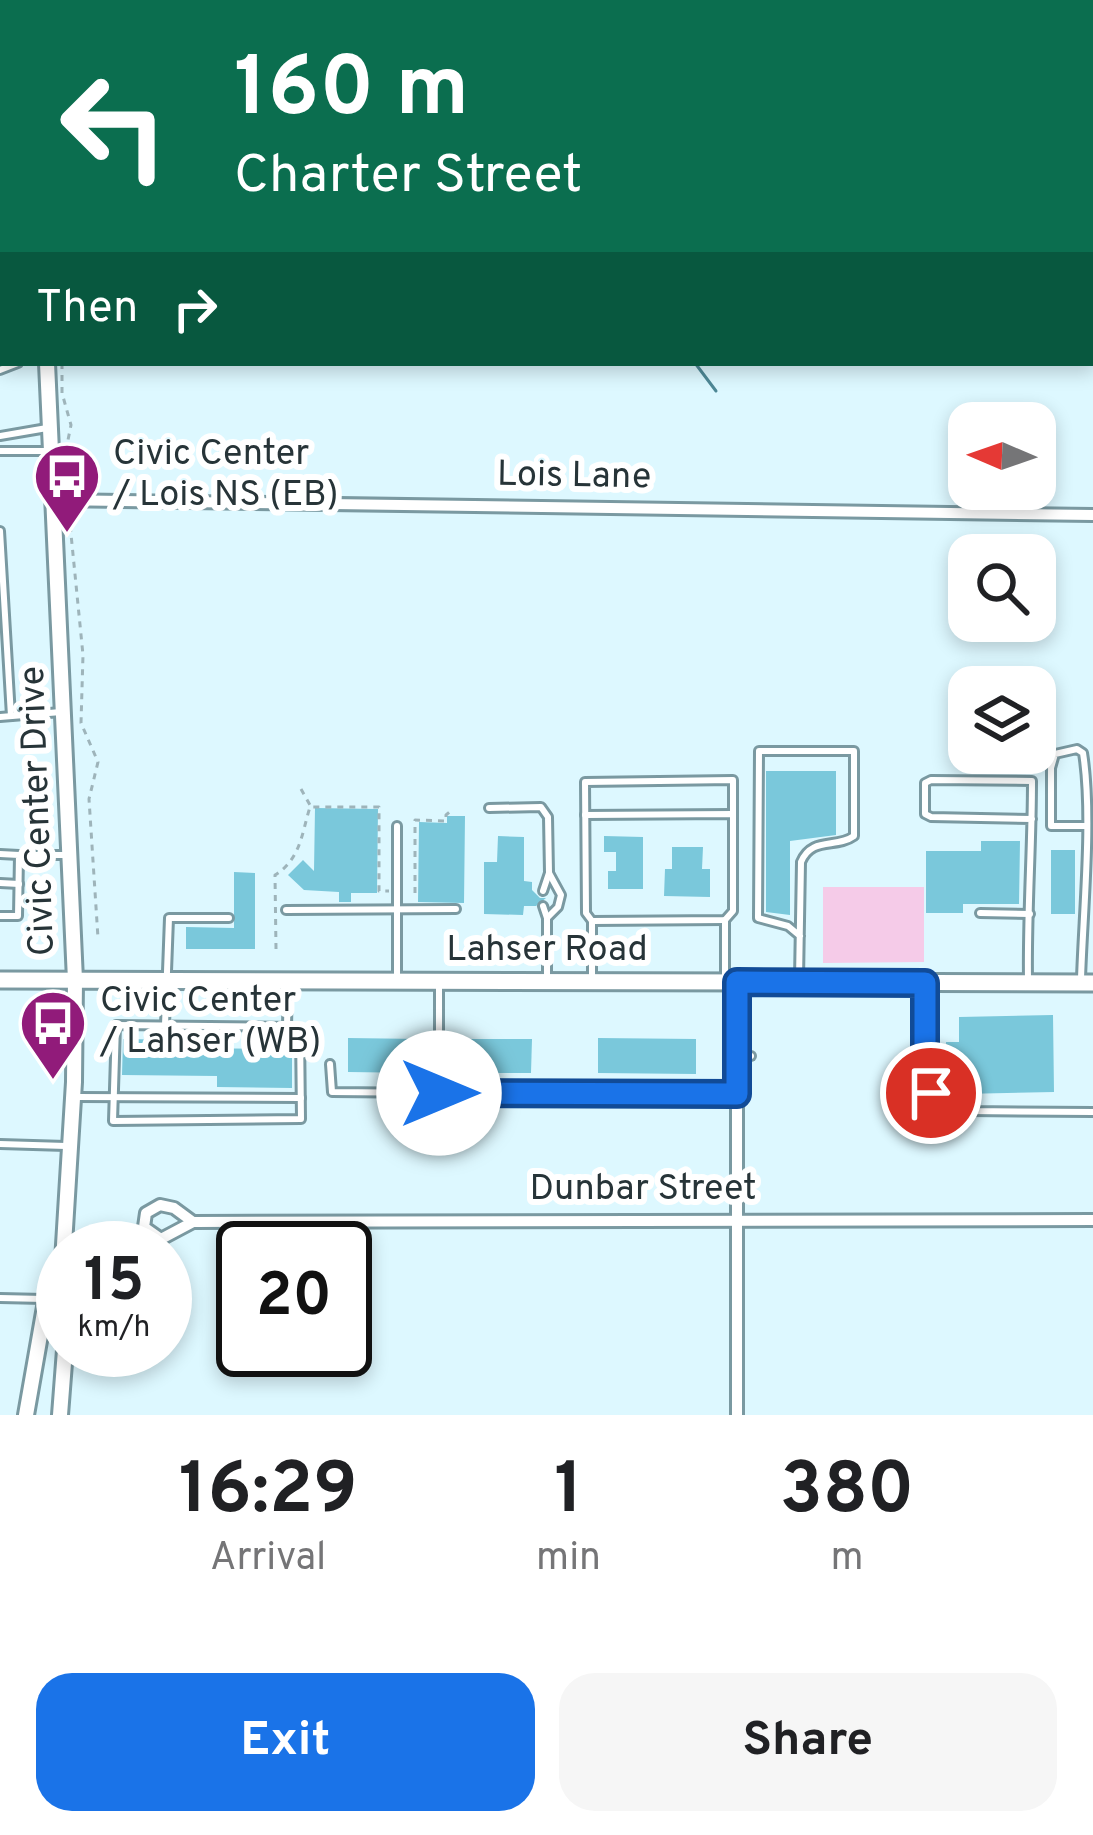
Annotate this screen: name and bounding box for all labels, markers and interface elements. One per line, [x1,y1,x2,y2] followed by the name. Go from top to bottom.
[234,39,469,145] text: 160 m
[36,48,192,204] icon: left
[234,143,582,212] text: Charter Street
[162,276,228,342] icon: right
[36,281,138,338] text: Then
[948,402,1056,510] north arrow
[948,402,1056,774] map controls
[112,432,339,519] place label: Civic Center / Lois NS (EB)
[32,441,102,535] bus stop icon: Civic Center / Lois NS (EB)
[496,453,652,501] street label: Lois Lane
[948,534,1056,642] button: search
[11,665,67,957] street label: Civic Center Drive
[948,666,1056,774] button: layers
[446,928,648,974] street label: Lahser Road
[99,979,321,1066] place label: Civic Center / Lahser (WB)
[18,988,88,1082] bus stop icon: Civic Center / Lahser (WB)
[376,1030,502,1156] position arrow
[880,1042,982,1144] pin
[898,1060,964,1126] icon: arrive
[529,1167,757,1213] street label: Dunbar Street
[216,1221,372,1377] speed limit sign: 20
[84,1246,144,1322] text: 15
[78,1310,150,1347] text: km/h
[179,1447,357,1539] text: 16:29
[554,1447,583,1539] text: 1
[780,1447,914,1539] text: 380
[210,1535,326,1584] text: Arrival
[536,1535,601,1584] text: min
[830,1535,864,1584] text: m
[36,1673,535,1811] button: Exit
[559,1673,1057,1811] button: Share

